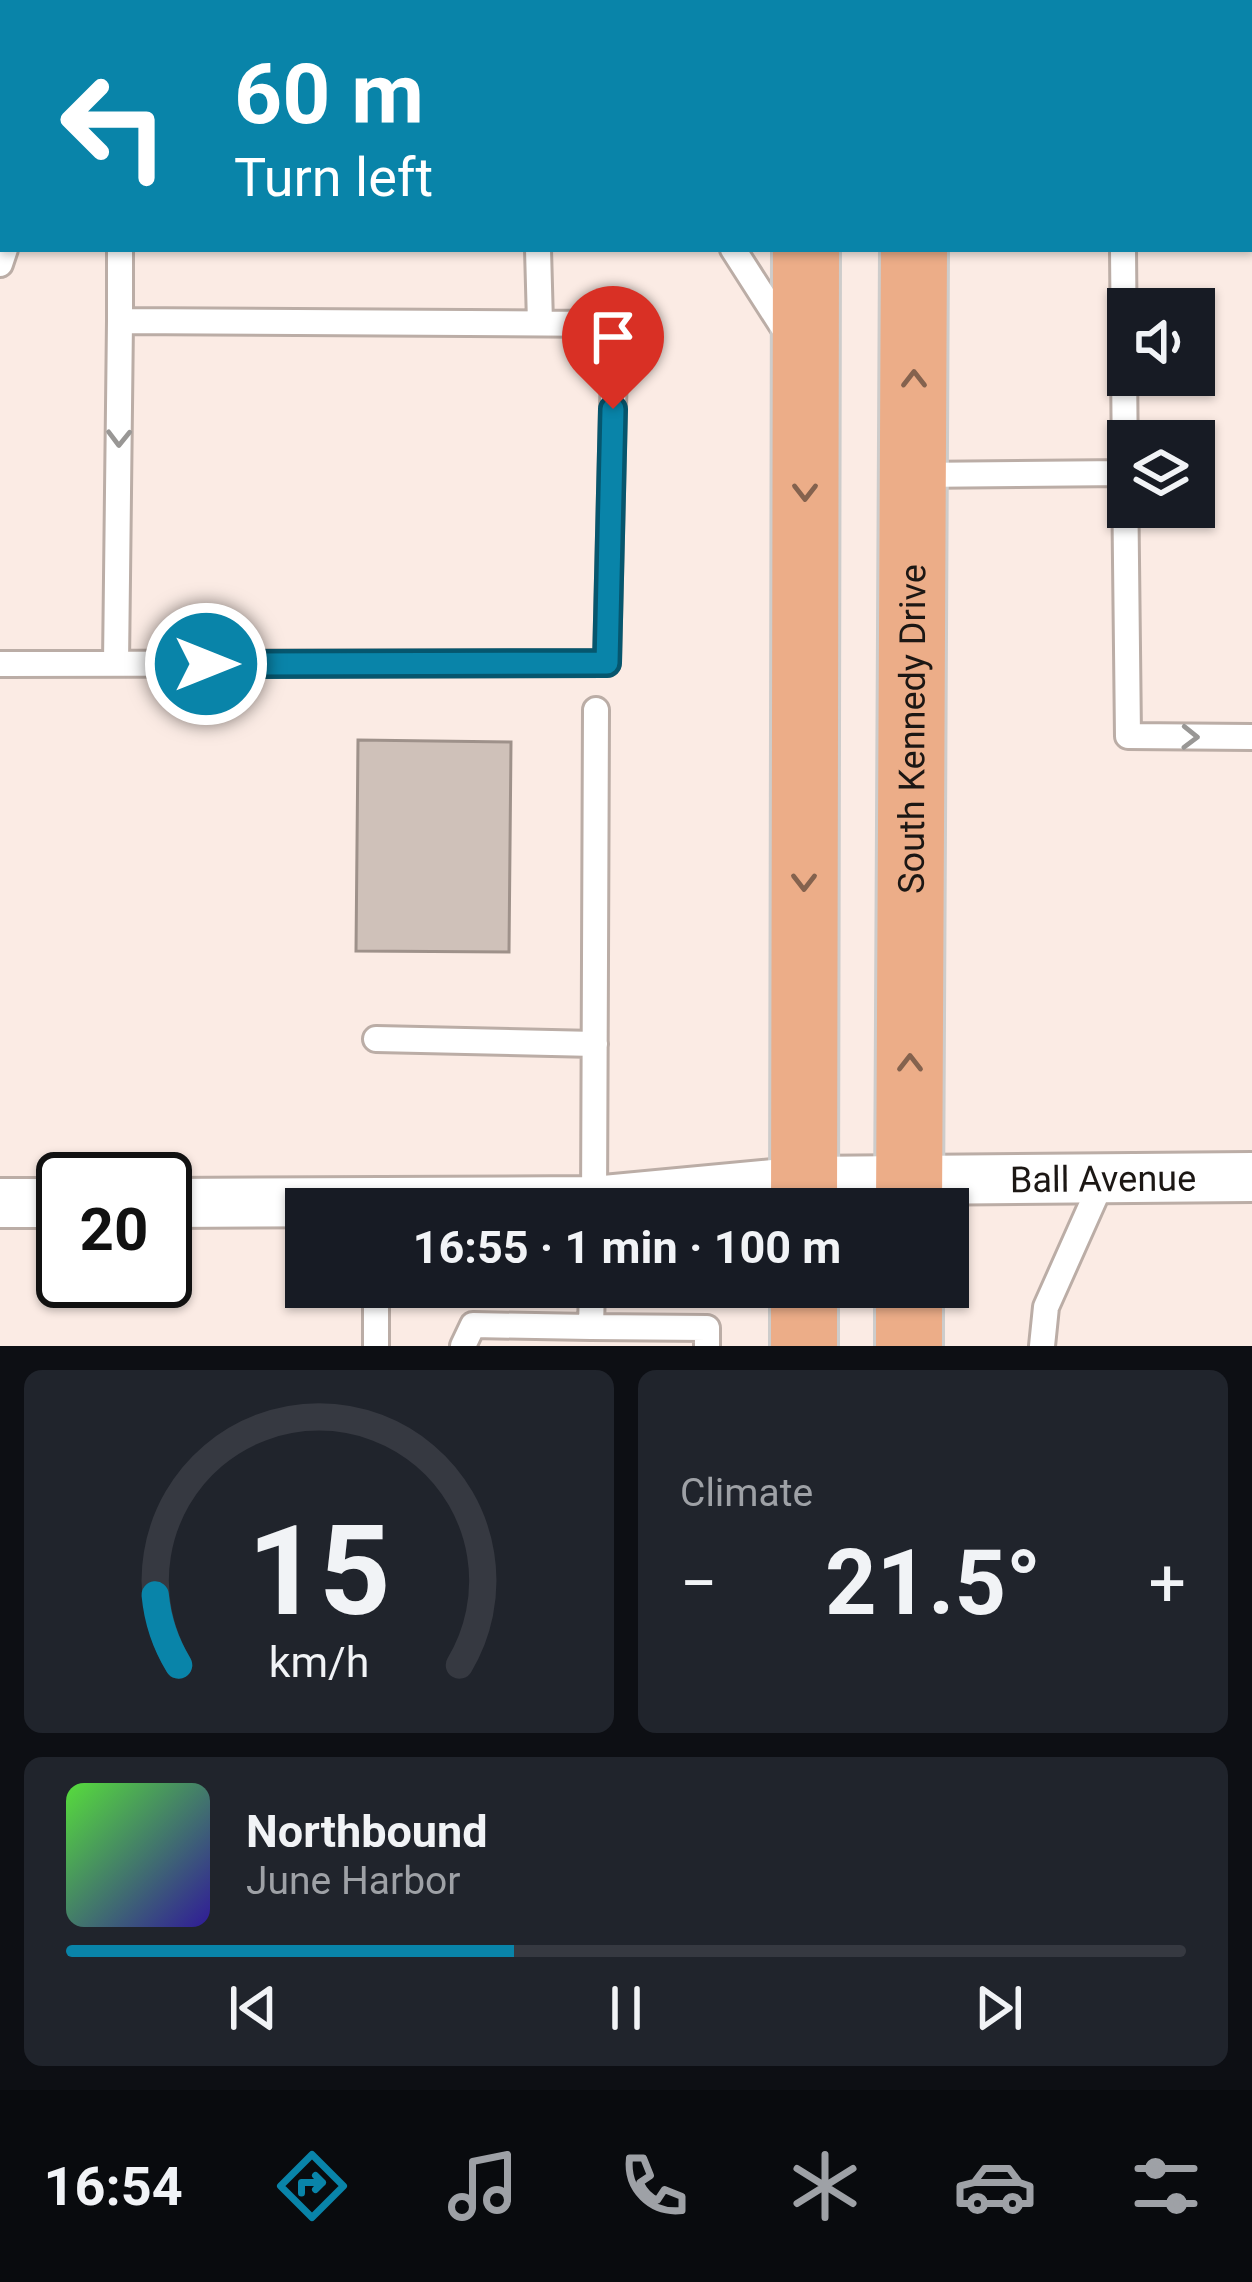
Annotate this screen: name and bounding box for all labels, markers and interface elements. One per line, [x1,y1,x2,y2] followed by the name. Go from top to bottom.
[234,45,424,144] text: 60 m
[36,48,192,204] icon: left
[234,146,433,209] text: Turn left
[562,286,664,409] pin
[1107,288,1215,528] map controls
[1107,288,1215,396] button: sound
[580,304,646,370] icon: arrive
[901,369,927,387] one-way arrow
[1107,420,1215,528] button: layers
[106,430,132,448] one-way arrow
[792,484,818,502] one-way arrow
[891,564,934,894] street label: South Kennedy Drive
[143,601,269,727] position arrow
[1182,724,1200,750] one-way arrow
[791,874,817,892] one-way arrow
[896,1053,922,1072] one-way arrow
[36,1152,192,1308] speed limit sign: 20
[1010,1157,1196,1201] street label: Ball Avenue
[413,1221,841,1274] text: 16:55 · 1 min · 100 m
[680,1470,813,1516] text: Climate
[247,1498,391,1644] text: 15
[825,1531,1041,1636] text: 21.5°
[680,1545,718,1622] text: −
[1149,1545,1186,1622] text: +
[269,1636,369,1686] text: km/h
[246,1805,488,1858] text: Northbound
[246,1858,461,1904] text: June Harbor
[220,1975,286,2041] icon: previous
[593,1975,659,2041] icon: pause
[966,1975,1032,2041] icon: next
[270,2144,354,2228] icon: directions
[441,2144,525,2228] icon: music
[612,2144,696,2228] icon: phone
[783,2144,867,2228] icon: climate
[953,2144,1037,2228] icon: car
[1124,2144,1208,2228] icon: filters
[43,2155,183,2218] text: 16:54

